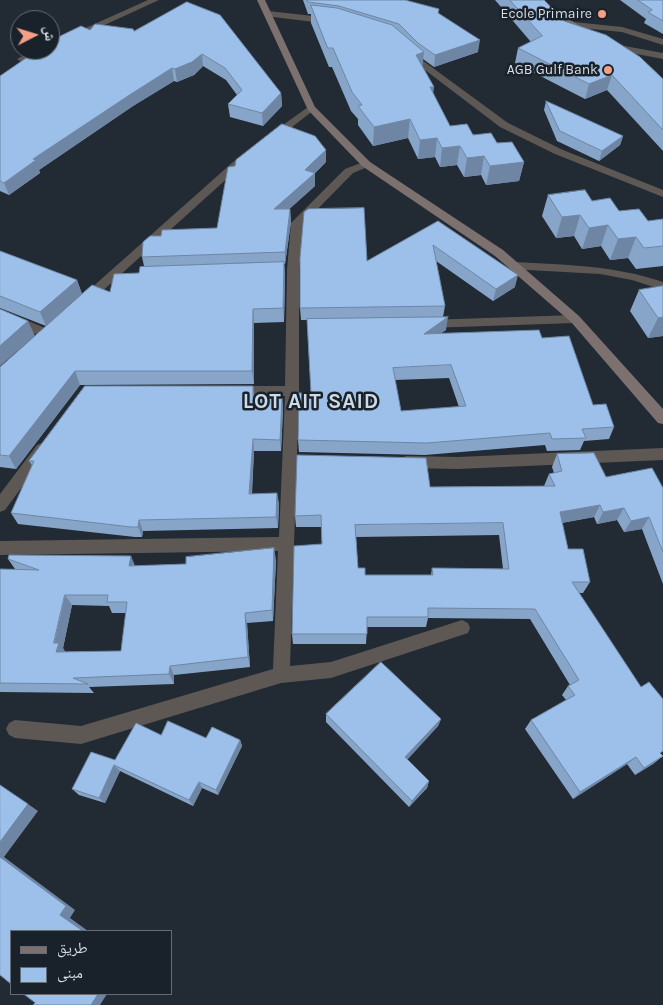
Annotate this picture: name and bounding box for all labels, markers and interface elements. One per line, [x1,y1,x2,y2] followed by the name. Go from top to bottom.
[501,6,592,22] place label: Ecole Primaire
[596,8,608,20] marker: Ecole Primaire
[10,10,60,60] north arrow
[40,26,59,42] text: ش
[507,62,598,78] place label: AGB Gulf Bank
[602,64,614,76] marker: AGB Gulf Bank
[241,389,381,415] district label: LOT AIT SAID
[10,930,172,995] legend
[57,939,88,957] text: طريق
[57,964,83,982] text: مبنى

